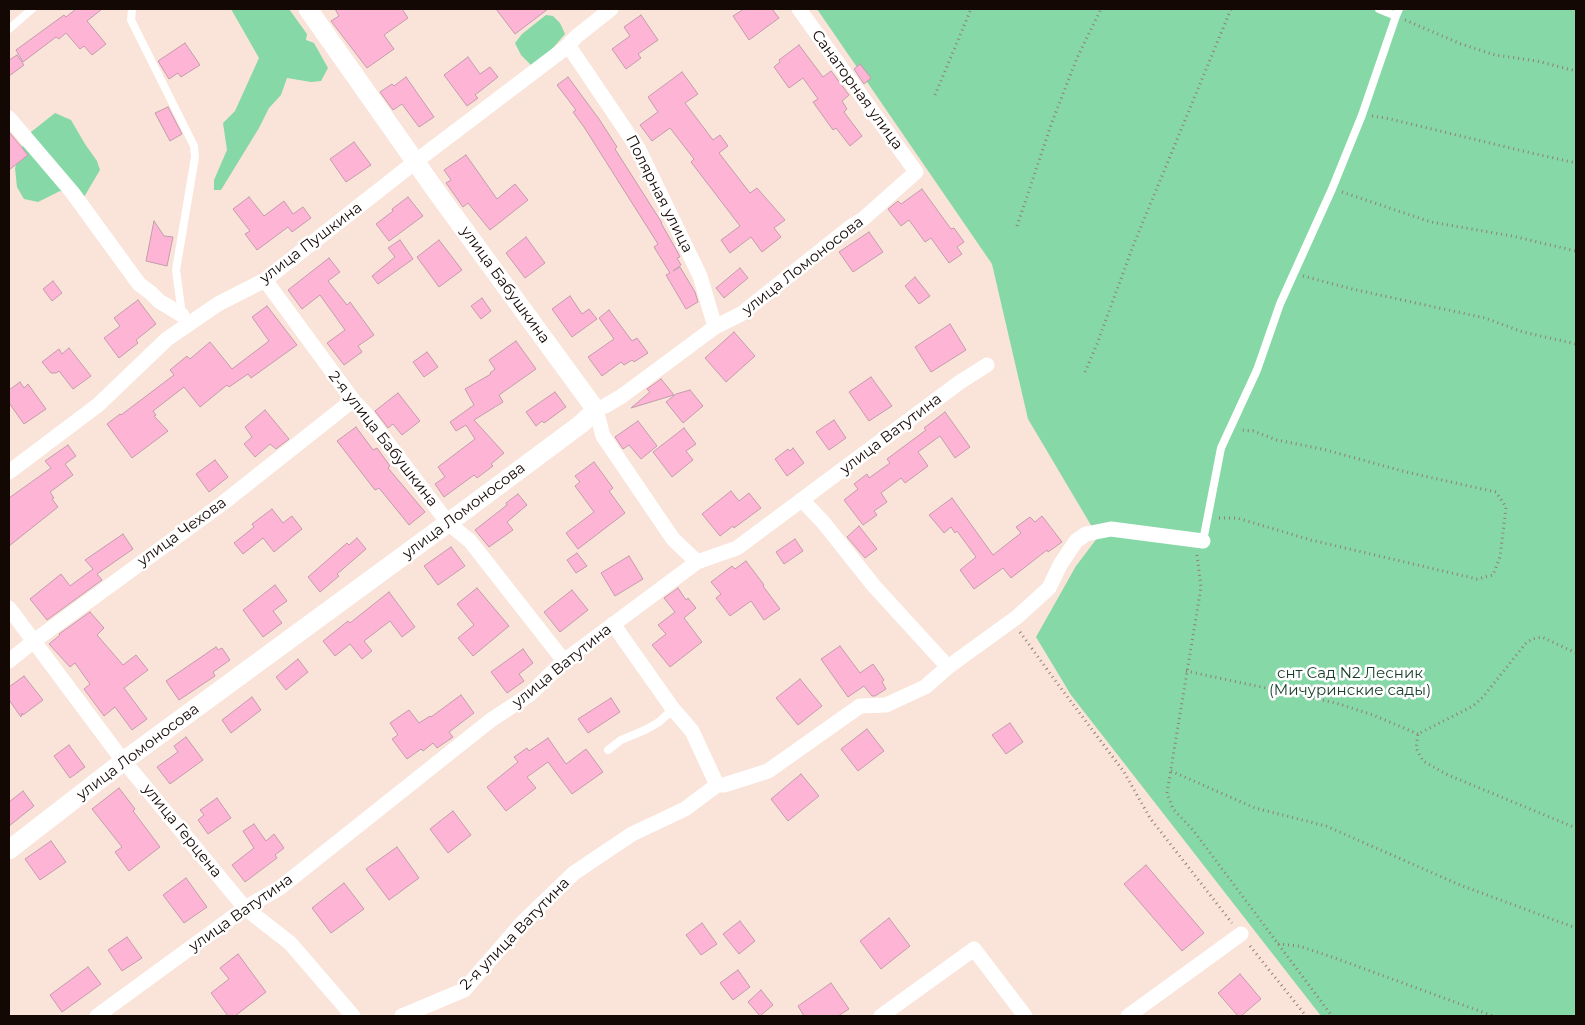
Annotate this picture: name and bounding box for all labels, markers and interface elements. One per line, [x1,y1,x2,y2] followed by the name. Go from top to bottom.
[808,27,906,153] street label: Санаторная улица
[622,132,696,256] street label: Полярная улица
[256,199,366,287] street label: улица Пушкина
[739,213,867,319] street label: улица Ломоносова
[457,223,553,347] street label: улица Бабушкина
[324,368,442,510] street label: 2-я улица Бабушкина
[837,390,945,478] street label: улица Ватутина
[399,459,529,563] street label: улица Ломоносова
[134,494,230,570] street label: улица Чехова
[509,620,615,712] street label: улица Ватутина
[1269,665,1431,700] park label: снт Сад N2 Лесник (Мичуринские сады)
[73,700,203,804] street label: улица Ломоносова
[139,780,225,882] street label: улица Герцена
[186,870,296,956] street label: улица Ватутина
[457,874,573,994] street label: 2-я улица Ватутина

